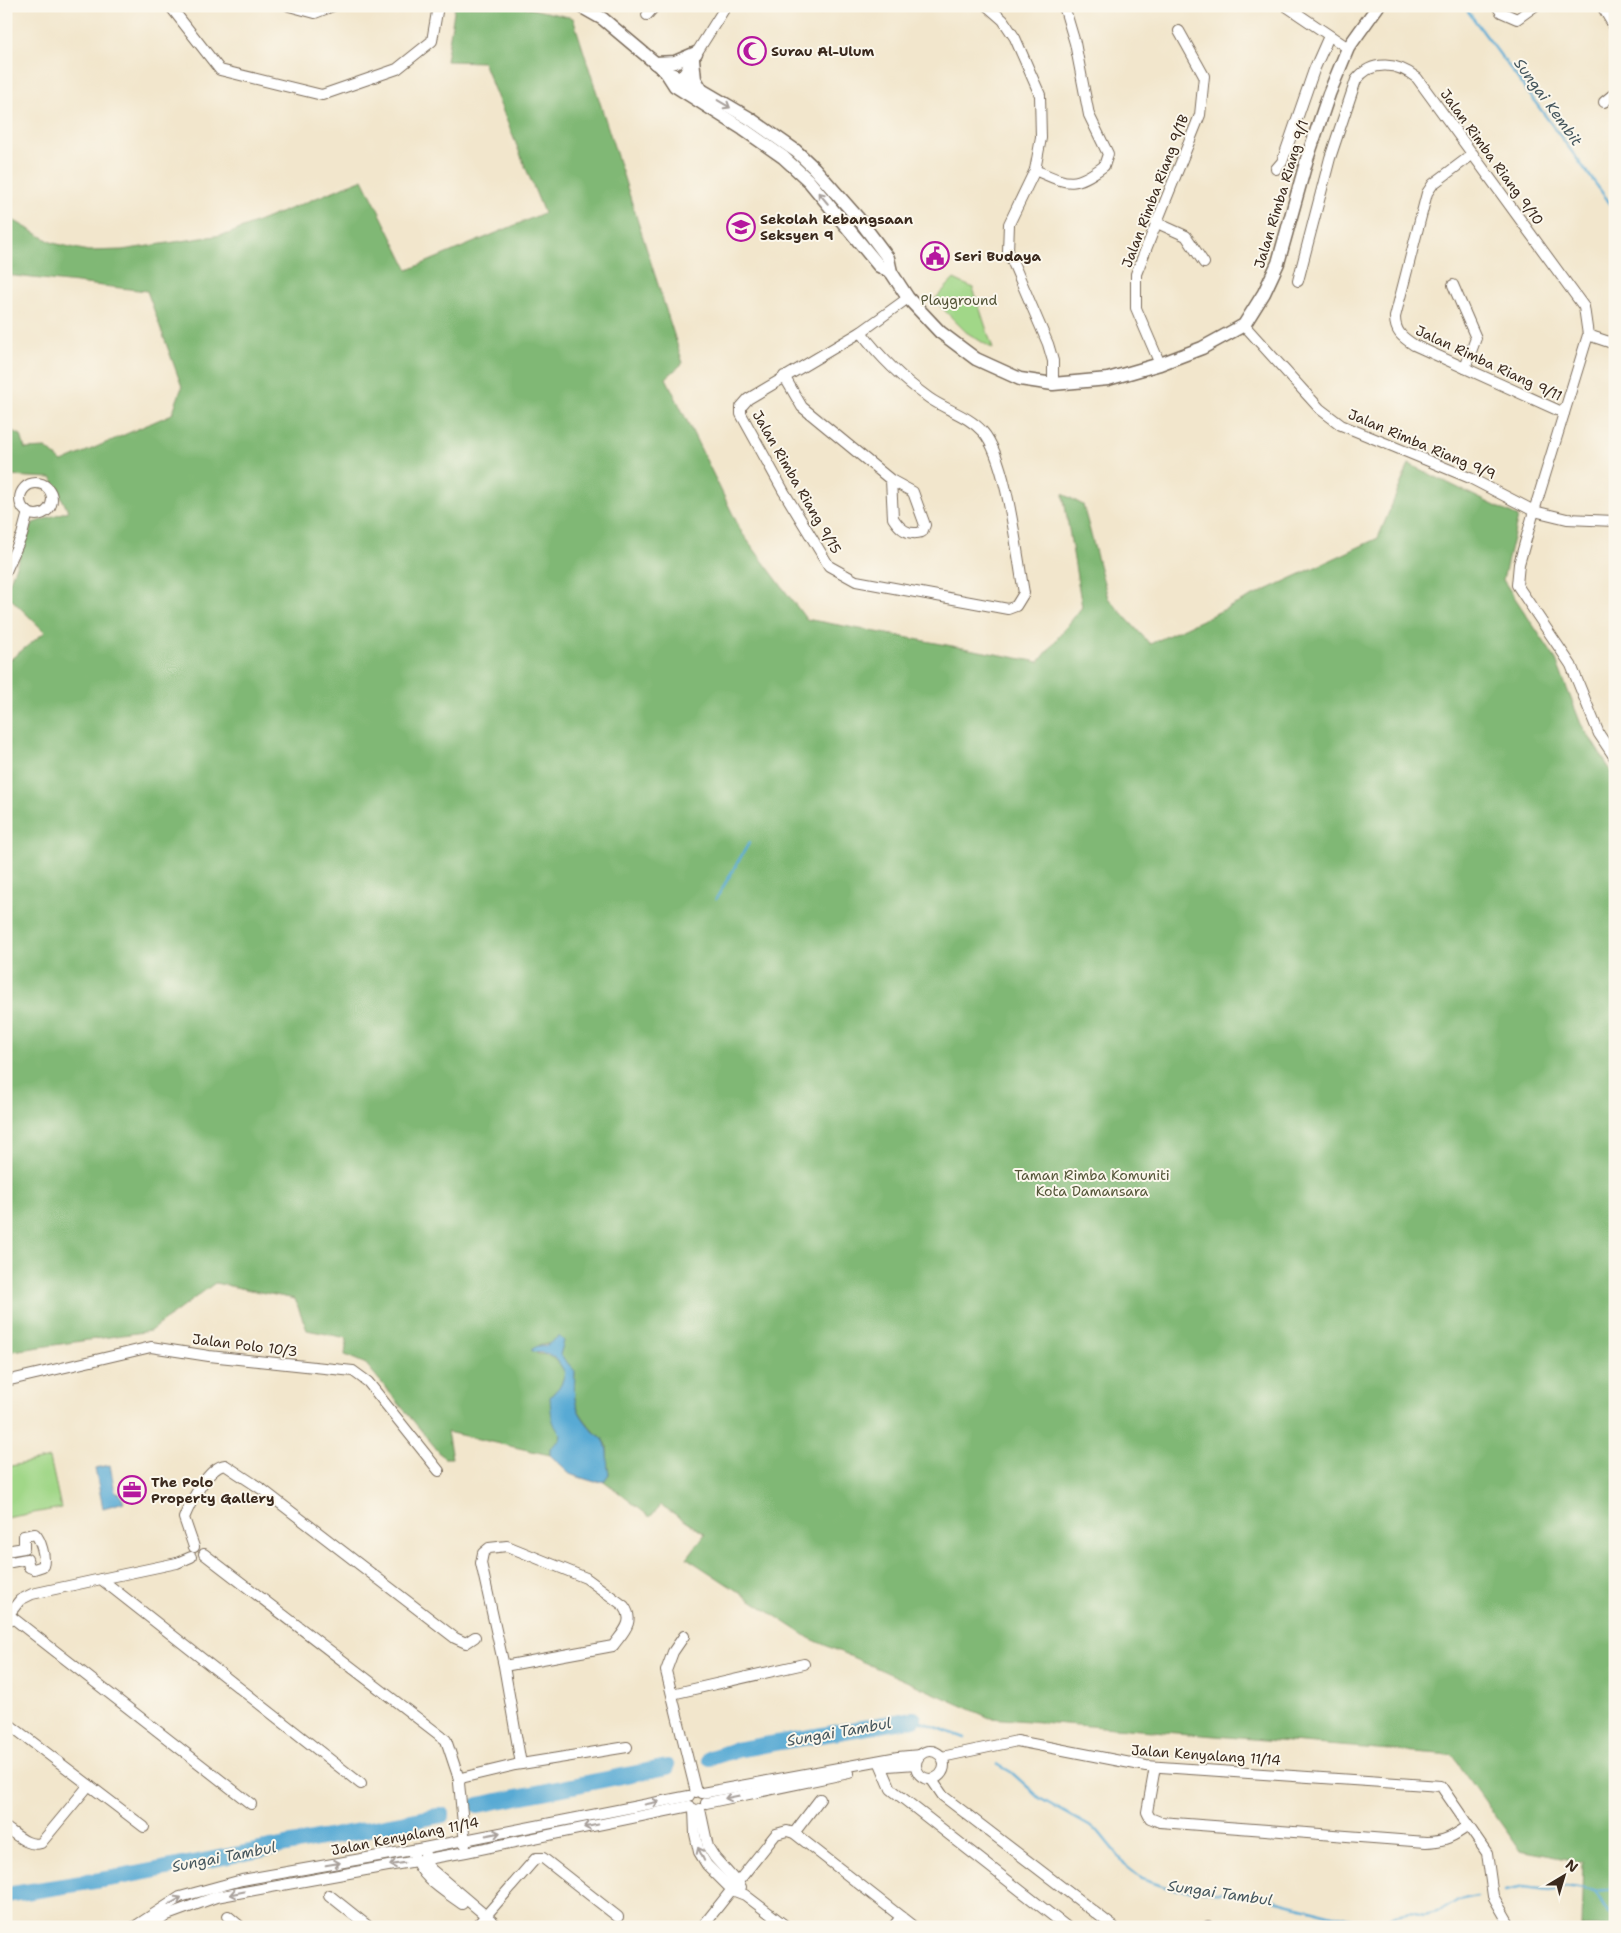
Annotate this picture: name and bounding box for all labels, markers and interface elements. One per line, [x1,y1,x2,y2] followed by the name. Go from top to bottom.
[737,36,767,66] mosque icon: Surau Al-Ulum
[771,42,875,60] place label: Surau Al-Ulum
[1509,54,1587,150] water label: Sungai Kembit
[1437,85,1547,229] street label: Jalan Rimba Riang 9/10
[717,99,731,109] one-way arrow
[1117,112,1193,270] street label: Jalan Rimba Riang 9/1B
[1250,117,1312,271] street label: Jalan Rimba Riang 9/1
[818,192,829,205] one-way arrow
[760,210,913,244] place label: Sekolah Kebangsaan Seksyen 9
[726,212,756,242] school or university icon: Sekolah Kebangsaan Seksyen 9
[920,241,950,271] public building icon: Seri Budaya
[954,247,1041,265] place label: Seri Budaya
[921,291,998,309] park label: Playground
[1413,321,1565,405] street label: Jalan Rimba Riang 9/11
[1346,405,1498,483] street label: Jalan Rimba Riang 9/9
[748,407,846,557] street label: Jalan Rimba Riang 9/15
[1014,1166,1170,1200] park label: Taman Rimba Komuniti Kota Damansara
[191,1330,299,1360] street label: Jalan Polo 10/3
[151,1473,275,1507] place label: The Polo Property Gallery
[117,1475,147,1505] office icon: The Polo Property Gallery
[785,1713,893,1751] water label: Sungai Tambul
[1131,1741,1282,1769] street label: Jalan Kenyalang 11/14
[725,1793,741,1802] one-way arrow
[644,1798,660,1807] one-way arrow
[330,1813,481,1859] street label: Jalan Kenyalang 11/14
[583,1822,599,1831] one-way arrow
[484,1828,500,1838] one-way arrow
[170,1837,278,1877] water label: Sungai Tambul
[696,1847,706,1862] one-way arrow
[1538,1850,1588,1900] north arrow
[1562,1855,1582,1876] text: N
[325,1859,341,1869] one-way arrow
[389,1859,405,1869] one-way arrow
[1166,1876,1274,1910] water label: Sungai Tambul
[229,1889,245,1898] one-way arrow
[168,1895,182,1905] one-way arrow

